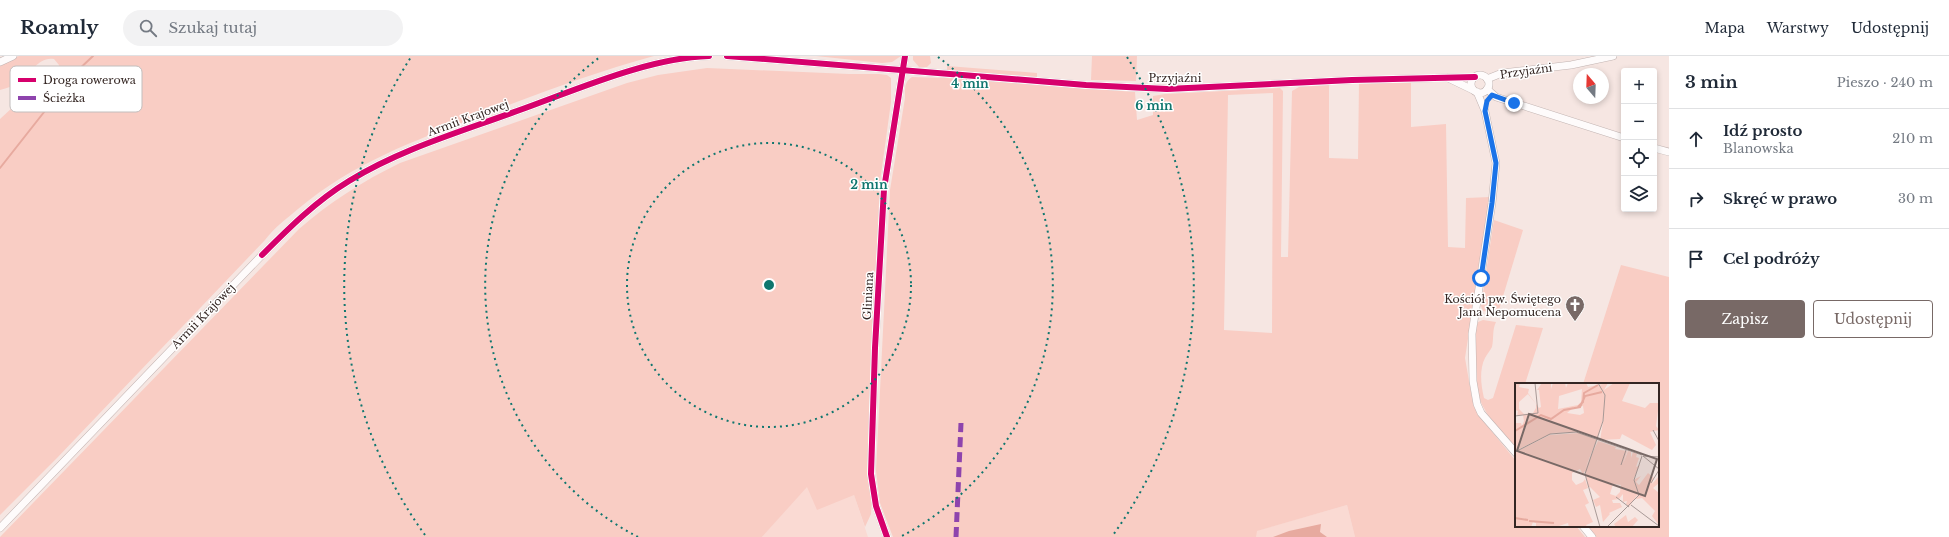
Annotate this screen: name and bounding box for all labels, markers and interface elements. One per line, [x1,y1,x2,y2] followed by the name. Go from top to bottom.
[123,10,403,46] search box
[20,16,99,39] text: Roamly
[137,17,159,39] icon: search
[169,18,257,37] text: Szukaj tutaj
[1705,19,1745,37] text: Mapa
[1767,19,1829,37] text: Warstwy
[1851,19,1929,37] text: Udostępnij
[1499,60,1553,82] street label: Przyjaźni
[10,66,142,112] legend
[1573,68,1609,104] north arrow
[1621,68,1657,212] map controls
[1621,68,1657,104] button: +
[1149,71,1202,85] street label: Przyjaźni
[1685,72,1738,93] text: 3 min
[43,73,137,87] text: Droga rowerowa
[1837,74,1933,91] text: Pieszo · 240 m
[951,76,989,91] text: 4 min
[43,91,86,105] text: Ścieżka
[1505,94,1523,112] route end
[425,97,510,140] street label: Armii Krajowej
[1135,98,1173,113] text: 6 min
[1621,104,1657,140] button: −
[1723,121,1802,140] text: Idź prosto
[1685,128,1707,150] icon: ahead
[1892,130,1933,147] text: 210 m
[1621,140,1657,176] button: locate
[1723,140,1794,157] text: Blanowska
[1621,176,1657,212] button: layers
[850,177,888,192] text: 2 min
[1685,188,1707,210] icon: right
[1723,189,1837,208] text: Skręć w prawo
[1898,190,1933,207] text: 30 m
[1685,248,1707,270] icon: arrive
[1723,249,1820,268] text: Cel podróży
[1472,269,1490,287] route start
[860,271,876,320] street label: Gliniana
[762,278,776,292] centre of rings
[168,280,238,352] street label: Armii Krajowej
[1444,292,1562,319] place label: Kościół pw. Świętego Jana Nepomucena
[1564,294,1586,322] church icon: Kościół pw. Świętego Jana Nepomucena
[1685,300,1805,338] button: Zapisz
[1813,300,1933,338] button: Udostępnij
[1515,383,1659,527] inset map

